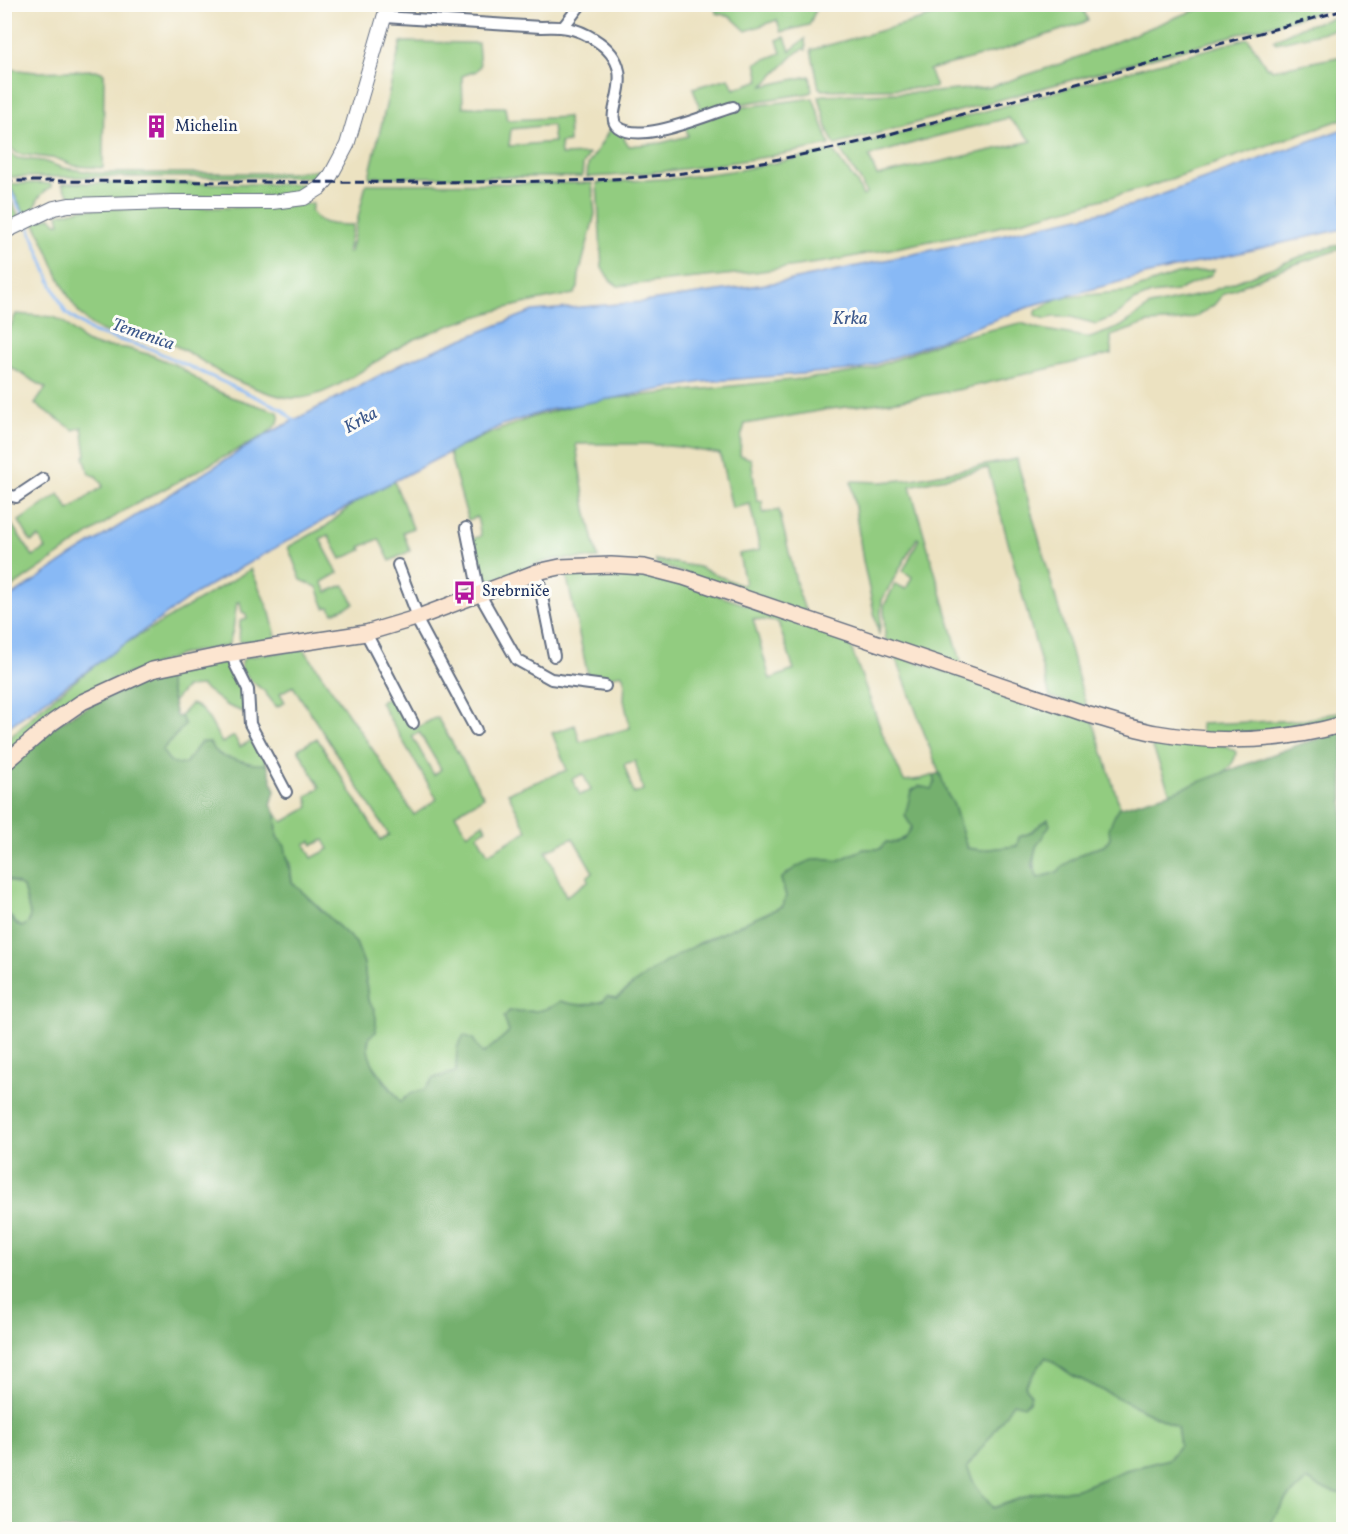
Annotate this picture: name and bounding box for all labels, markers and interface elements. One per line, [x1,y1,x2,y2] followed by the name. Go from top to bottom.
[144,114,170,140] building icon: Michelin
[175,116,238,138] place label: Michelin
[832,307,868,332] water label: Krka
[108,313,178,357] water label: Temenica
[340,402,382,440] water label: Krka
[451,579,477,605] bus stop icon: Srebrniče
[482,581,550,603] place label: Srebrniče

